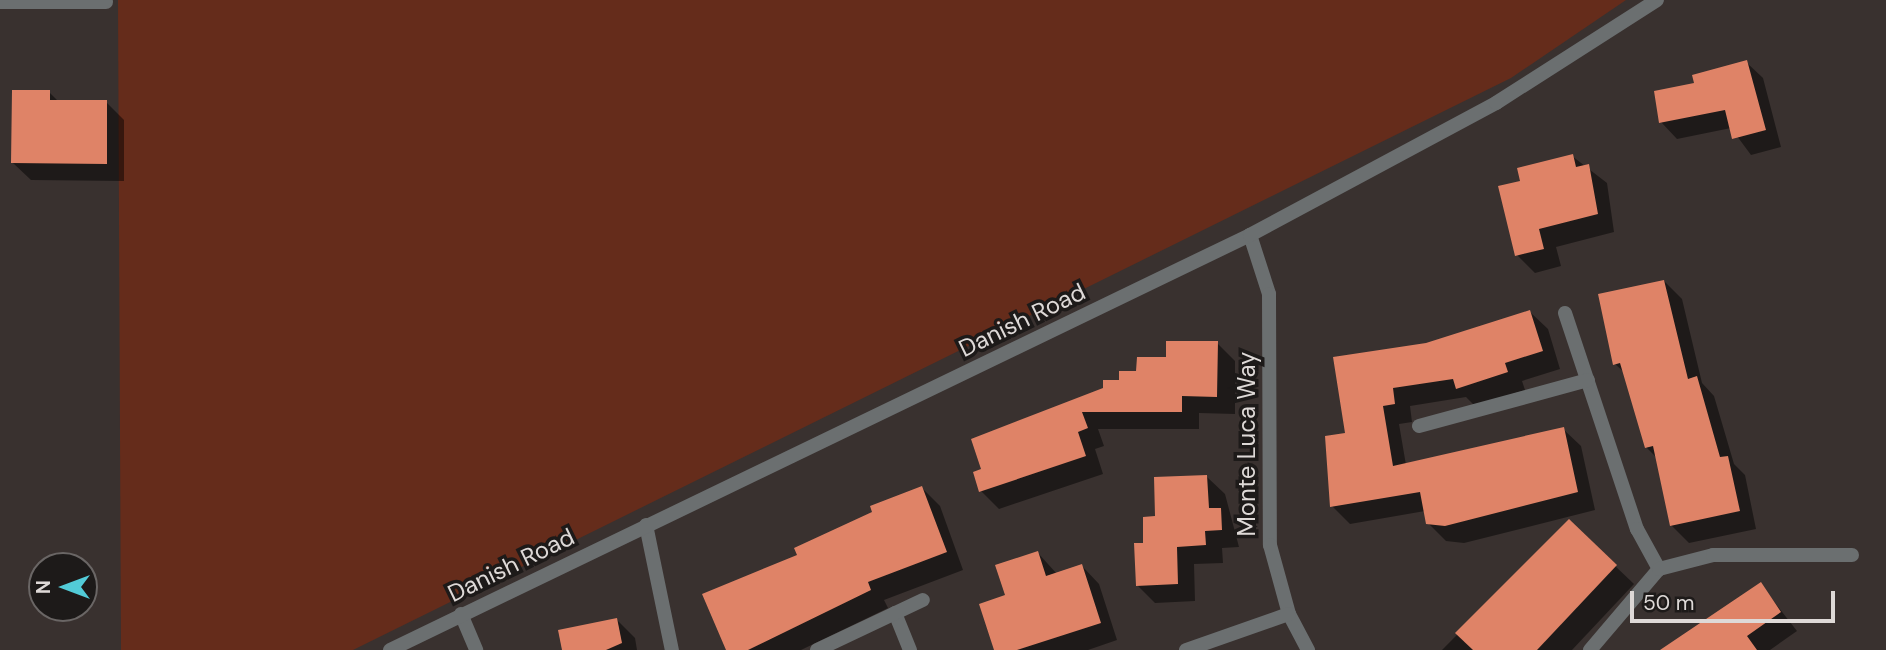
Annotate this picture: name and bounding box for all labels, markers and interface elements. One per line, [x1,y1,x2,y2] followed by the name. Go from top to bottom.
[954,277,1090,363] street label: Danish Road
[1233,352,1261,536] street label: Monte Luca Way
[443,522,579,608] street label: Danish Road
[28,552,98,622] north arrow
[1634,576,1839,620] scale bar
[31,580,56,594] text: N
[1643,589,1694,617] text: 50 m

